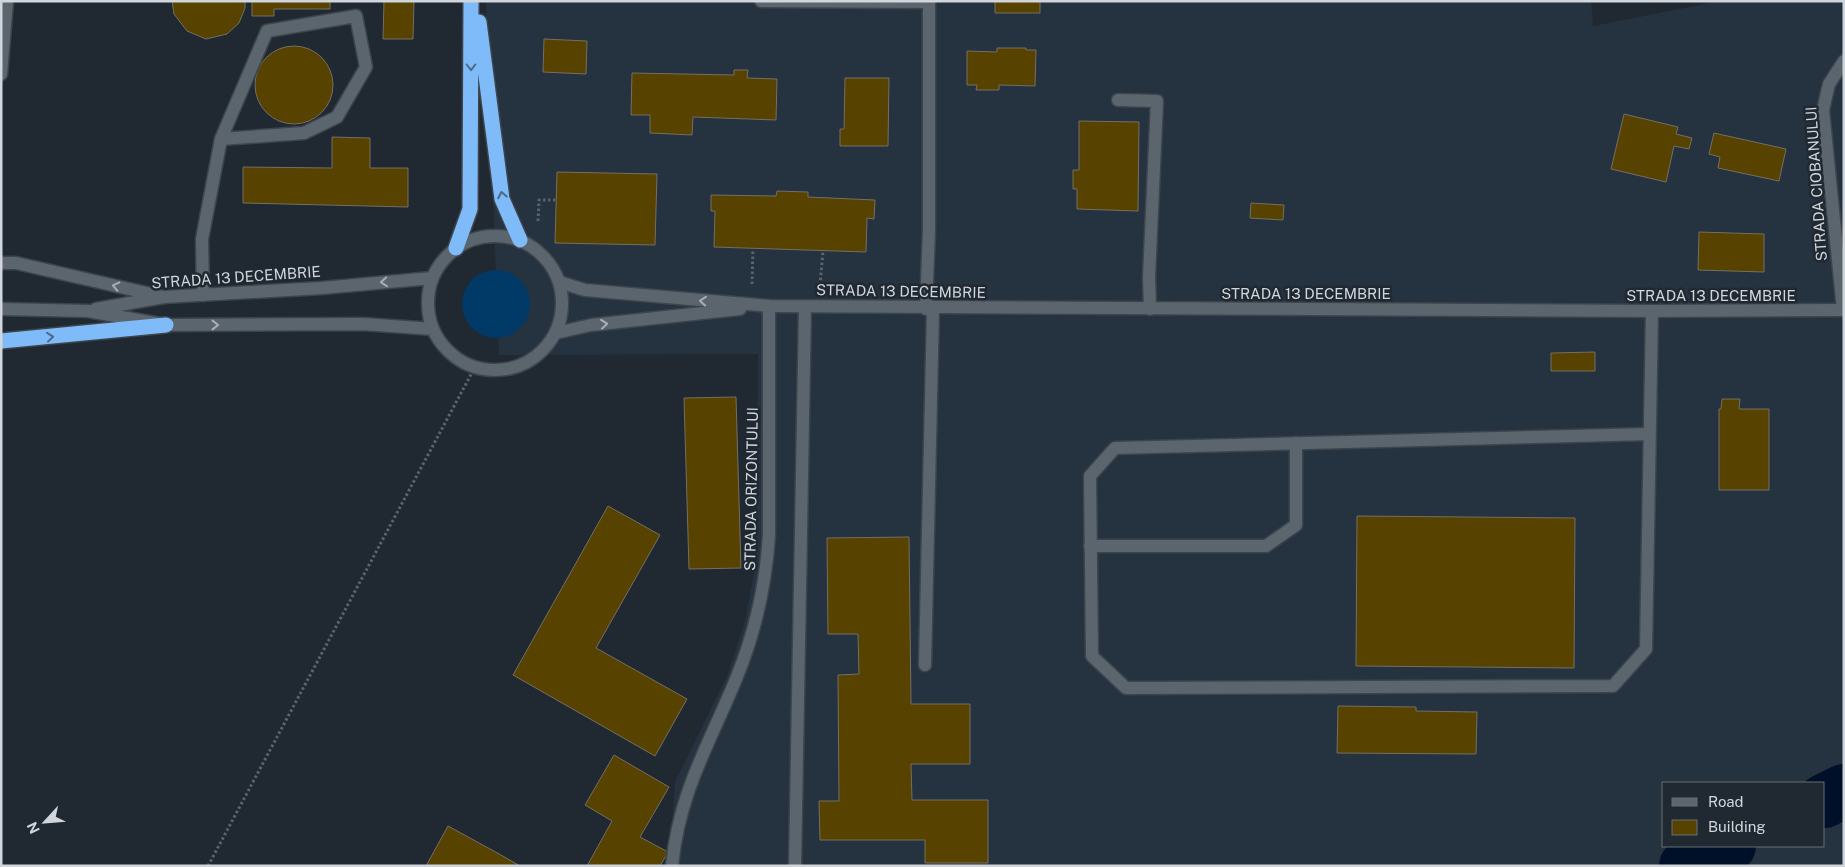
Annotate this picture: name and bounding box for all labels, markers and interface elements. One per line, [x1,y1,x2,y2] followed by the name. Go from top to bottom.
[466,64,476,72] one-way arrow
[1802,106,1830,262] street label: STRADA CIOBANULUI
[497,190,508,199] one-way arrow
[151,263,321,291] street label: STRADA 13 DECEMBRIE
[379,276,387,287] one-way arrow
[112,281,121,292] one-way arrow
[816,281,986,301] street label: STRADA 13 DECEMBRIE
[1221,285,1391,302] street label: STRADA 13 DECEMBRIE
[1626,287,1796,304] street label: STRADA 13 DECEMBRIE
[698,295,706,306] one-way arrow
[600,319,608,330] one-way arrow
[211,320,219,330] one-way arrow
[46,331,54,342] one-way arrow
[741,407,761,571] street label: STRADA ORIZONTULUI
[1662,782,1825,847] legend
[1708,793,1744,810] text: Road
[20,797,70,847] north arrow
[1708,818,1766,835] text: Building
[24,819,43,836] text: N

